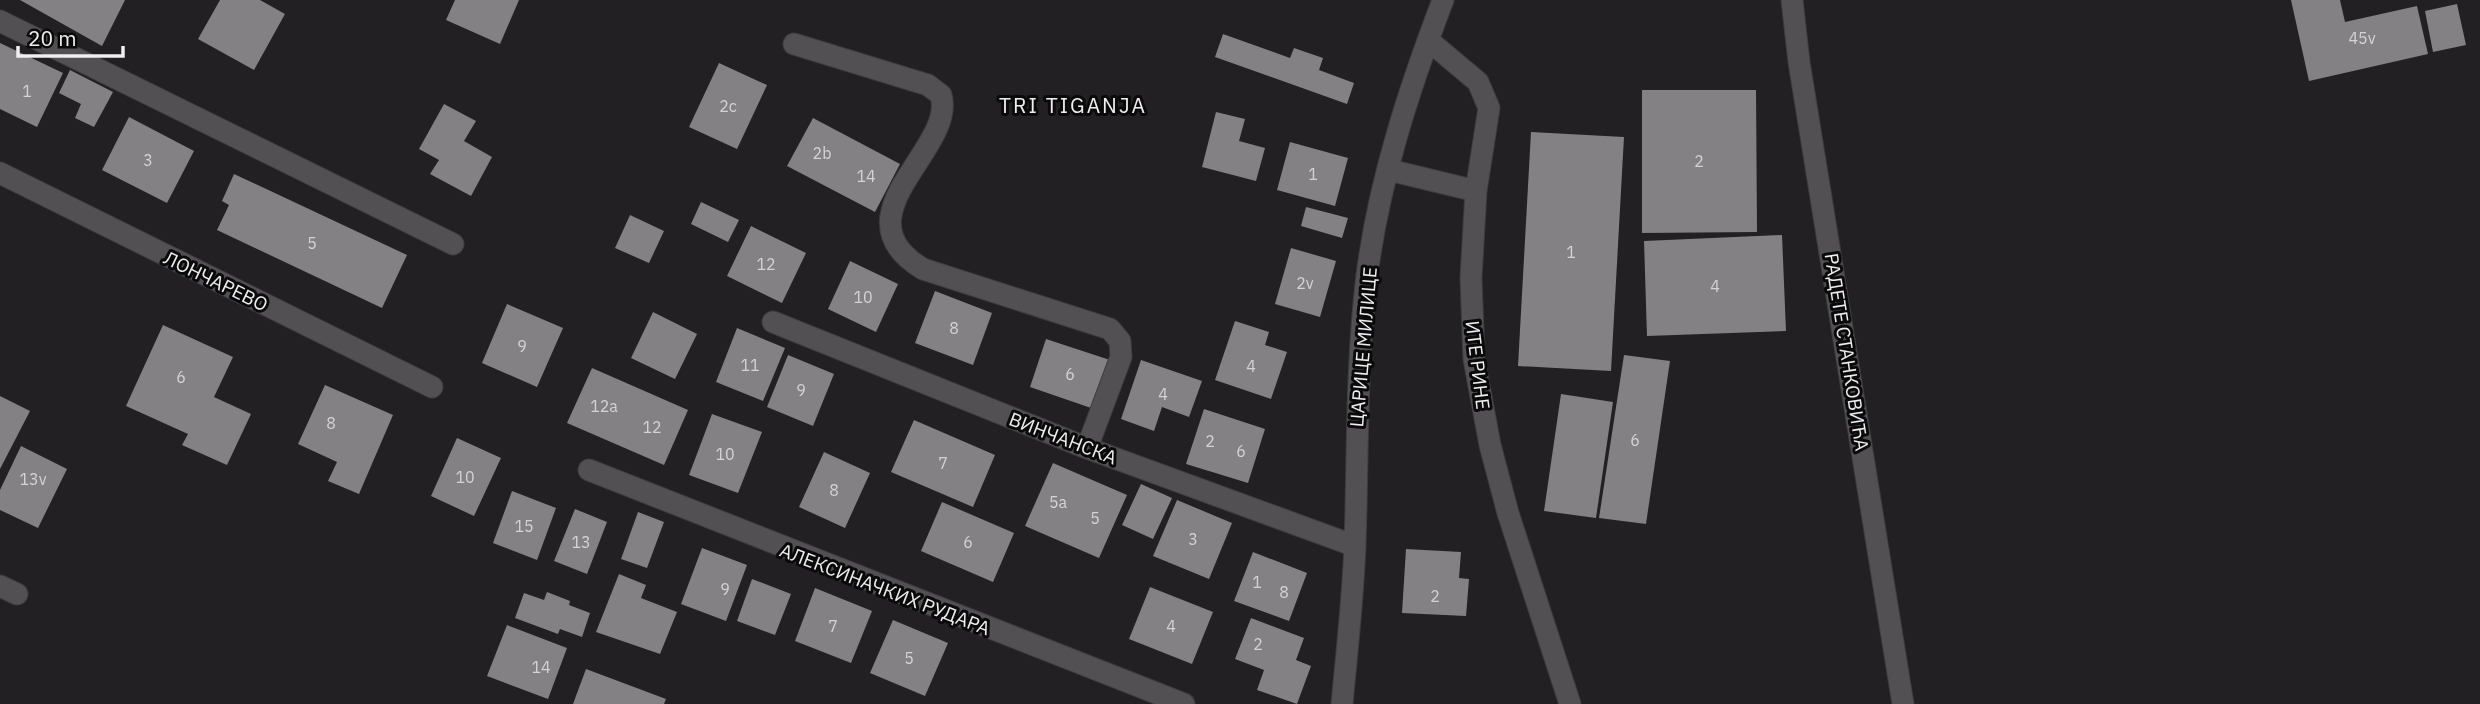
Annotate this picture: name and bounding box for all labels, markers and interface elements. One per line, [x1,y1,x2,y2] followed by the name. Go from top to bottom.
[18,14,122,58] scale bar
[28,24,77,52] text: 20 m
[2348,28,2376,48] house number: 45v
[22,81,32,101] house number: 1
[999,91,1147,119] district label: TRI TIGANJA
[719,96,737,116] house number: 2c
[813,143,831,163] house number: 2b
[143,150,153,170] house number: 3
[1694,151,1704,171] house number: 2
[1308,164,1318,184] house number: 1
[856,166,876,186] house number: 14
[307,233,317,253] house number: 5
[1566,242,1576,262] house number: 1
[160,245,272,317] street label: ЛОНЧАРЕВО
[1819,251,1875,453] street label: РАДЕТЕ СТАНКОВИЋА
[756,254,776,274] house number: 12
[1344,266,1382,428] street label: ЦАРИЦЕ МИЛИЦЕ
[1296,273,1314,293] house number: 2v
[1710,276,1720,296] house number: 4
[853,287,873,307] house number: 10
[949,318,959,338] house number: 8
[1461,319,1495,411] street label: ИТЕ РИНЕ
[517,336,527,356] house number: 9
[740,355,760,375] house number: 11
[1246,356,1256,376] house number: 4
[1065,364,1075,384] house number: 6
[176,367,186,387] house number: 6
[796,380,806,400] house number: 9
[1158,384,1168,404] house number: 4
[590,396,618,416] house number: 12a
[1006,406,1120,470] street label: ВИНЧАНСКА
[326,413,336,433] house number: 8
[642,417,662,437] house number: 12
[1630,430,1640,450] house number: 6
[1205,431,1215,451] house number: 2
[1236,441,1246,461] house number: 6
[715,444,735,464] house number: 10
[938,453,948,473] house number: 7
[455,467,475,487] house number: 10
[19,469,47,489] house number: 13v
[829,480,839,500] house number: 8
[1049,492,1068,512] house number: 5a
[1090,508,1100,528] house number: 5
[514,516,534,536] house number: 15
[1188,529,1198,549] house number: 3
[571,532,591,552] house number: 13
[963,532,973,552] house number: 6
[776,538,994,640] street label: АЛЕКСИНАЧКИХ РУДАРА
[1252,572,1262,592] house number: 1
[720,579,730,599] house number: 9
[1279,582,1289,602] house number: 8
[1430,586,1440,606] house number: 2
[828,616,838,636] house number: 7
[1166,616,1176,636] house number: 4
[1253,634,1263,654] house number: 2
[904,648,914,668] house number: 5
[531,657,551,677] house number: 14

